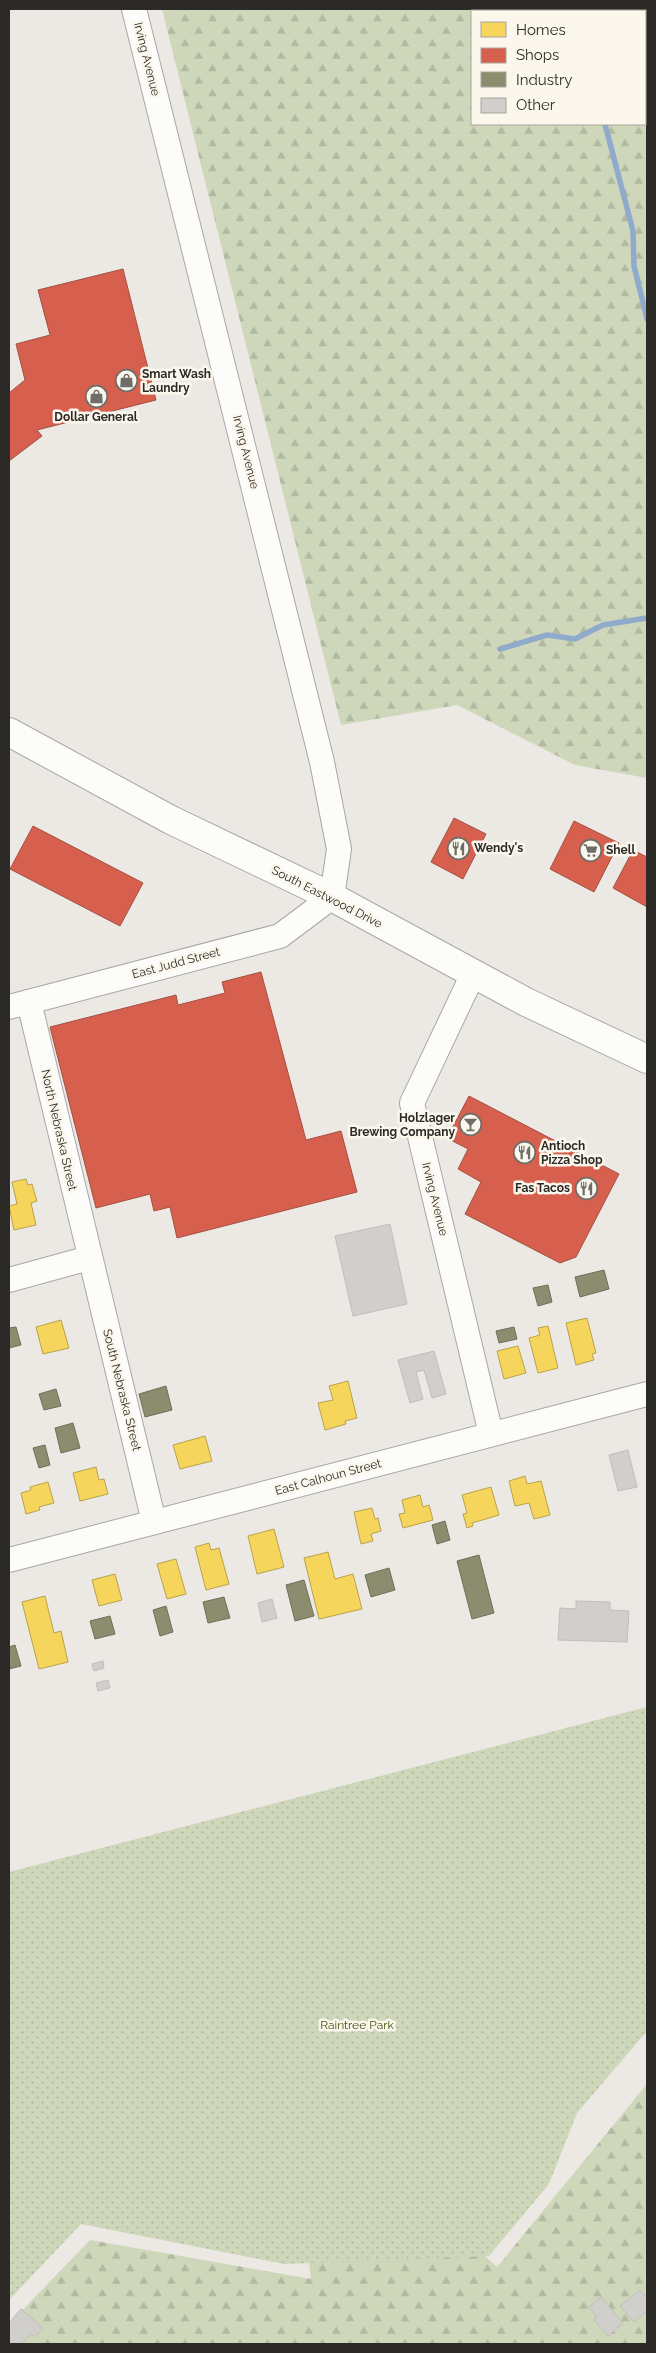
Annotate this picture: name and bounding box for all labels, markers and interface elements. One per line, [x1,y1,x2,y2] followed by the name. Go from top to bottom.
[471,10,646,125] legend
[131,21,163,97] street label: Irving Avenue
[516,21,566,39] text: Homes
[516,46,559,64] text: Shops
[516,71,572,89] text: Industry
[516,96,556,114] text: Other
[142,367,211,395] place label: Smart Wash Laundry
[114,369,138,393] shop icon: Smart Wash Laundry
[84,384,108,408] shop icon: Dollar General
[54,410,138,424] place label: Dollar General
[230,414,262,490] street label: Irving Avenue
[446,836,470,860] restaurant icon: Wendy's
[578,838,602,862] supermarket icon: Shell
[474,841,523,855] place label: Wendy's
[606,843,636,857] place label: Shell
[269,863,385,931] street label: South Eastwood Drive
[130,945,222,981] street label: East Judd Street
[38,1068,80,1192] street label: North Nebraska Street
[350,1111,455,1139] place label: Holzlager Brewing Company
[459,1113,483,1137] bar icon: Holzlager Brewing Company
[541,1139,603,1167] place label: Antioch Pizza Shop
[513,1141,537,1165] restaurant icon: Antioch Pizza Shop
[419,1161,451,1237] street label: Irving Avenue
[574,1176,598,1200] restaurant icon: Fas Tacos
[515,1181,570,1195] place label: Fas Tacos
[100,1328,144,1452] street label: South Nebraska Street
[273,1456,383,1498] street label: East Calhoun Street
[320,2018,394,2032] park label: Raintree Park

